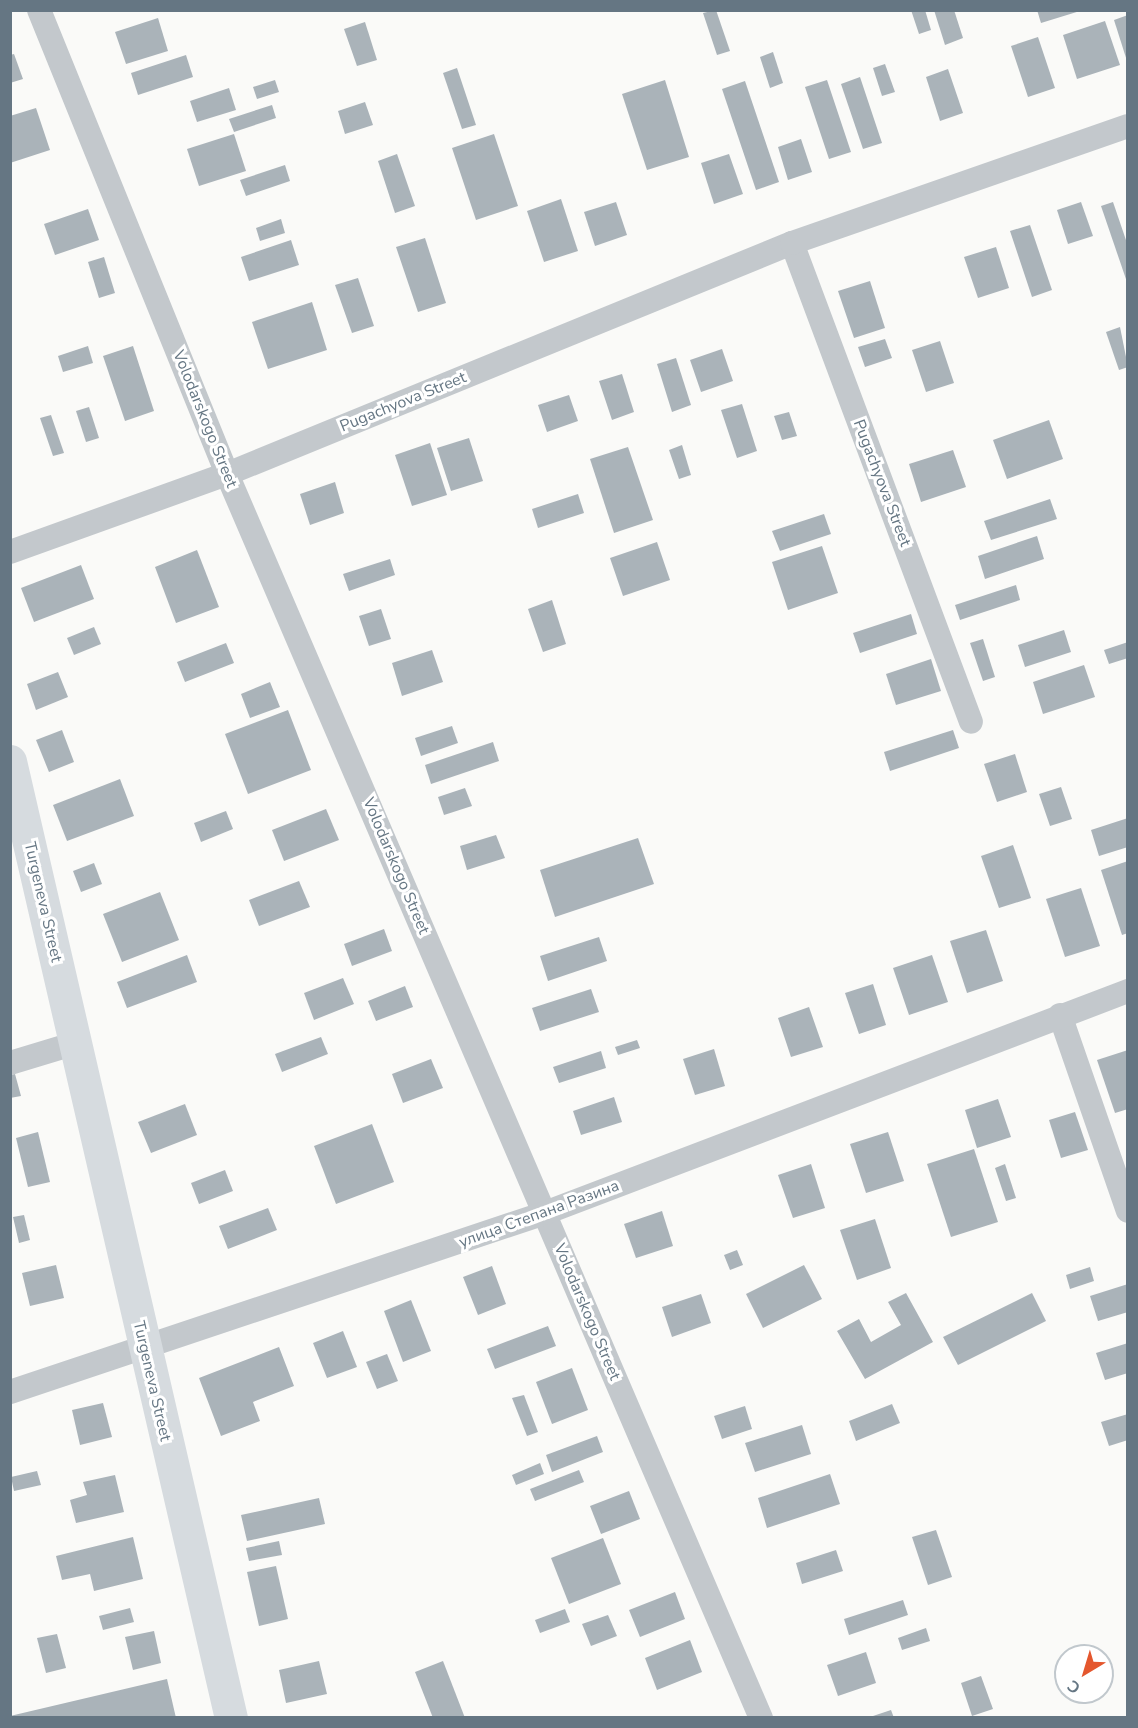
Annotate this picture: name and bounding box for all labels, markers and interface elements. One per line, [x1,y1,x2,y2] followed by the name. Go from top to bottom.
[169,348,241,490] street label: Volodarskogo Street
[337,368,469,436] street label: Pugachyova Street
[849,417,915,549] street label: Pugachyova Street
[359,795,433,937] street label: Volodarskogo Street
[20,840,66,964] street label: Turgeneva Street
[456,1176,622,1252] street label: улица Степана Разина
[550,1241,624,1383] street label: Volodarskogo Street
[129,1319,175,1443] street label: Turgeneva Street
[1054,1644,1114,1704] north arrow
[1063,1675,1085,1699] text: С

